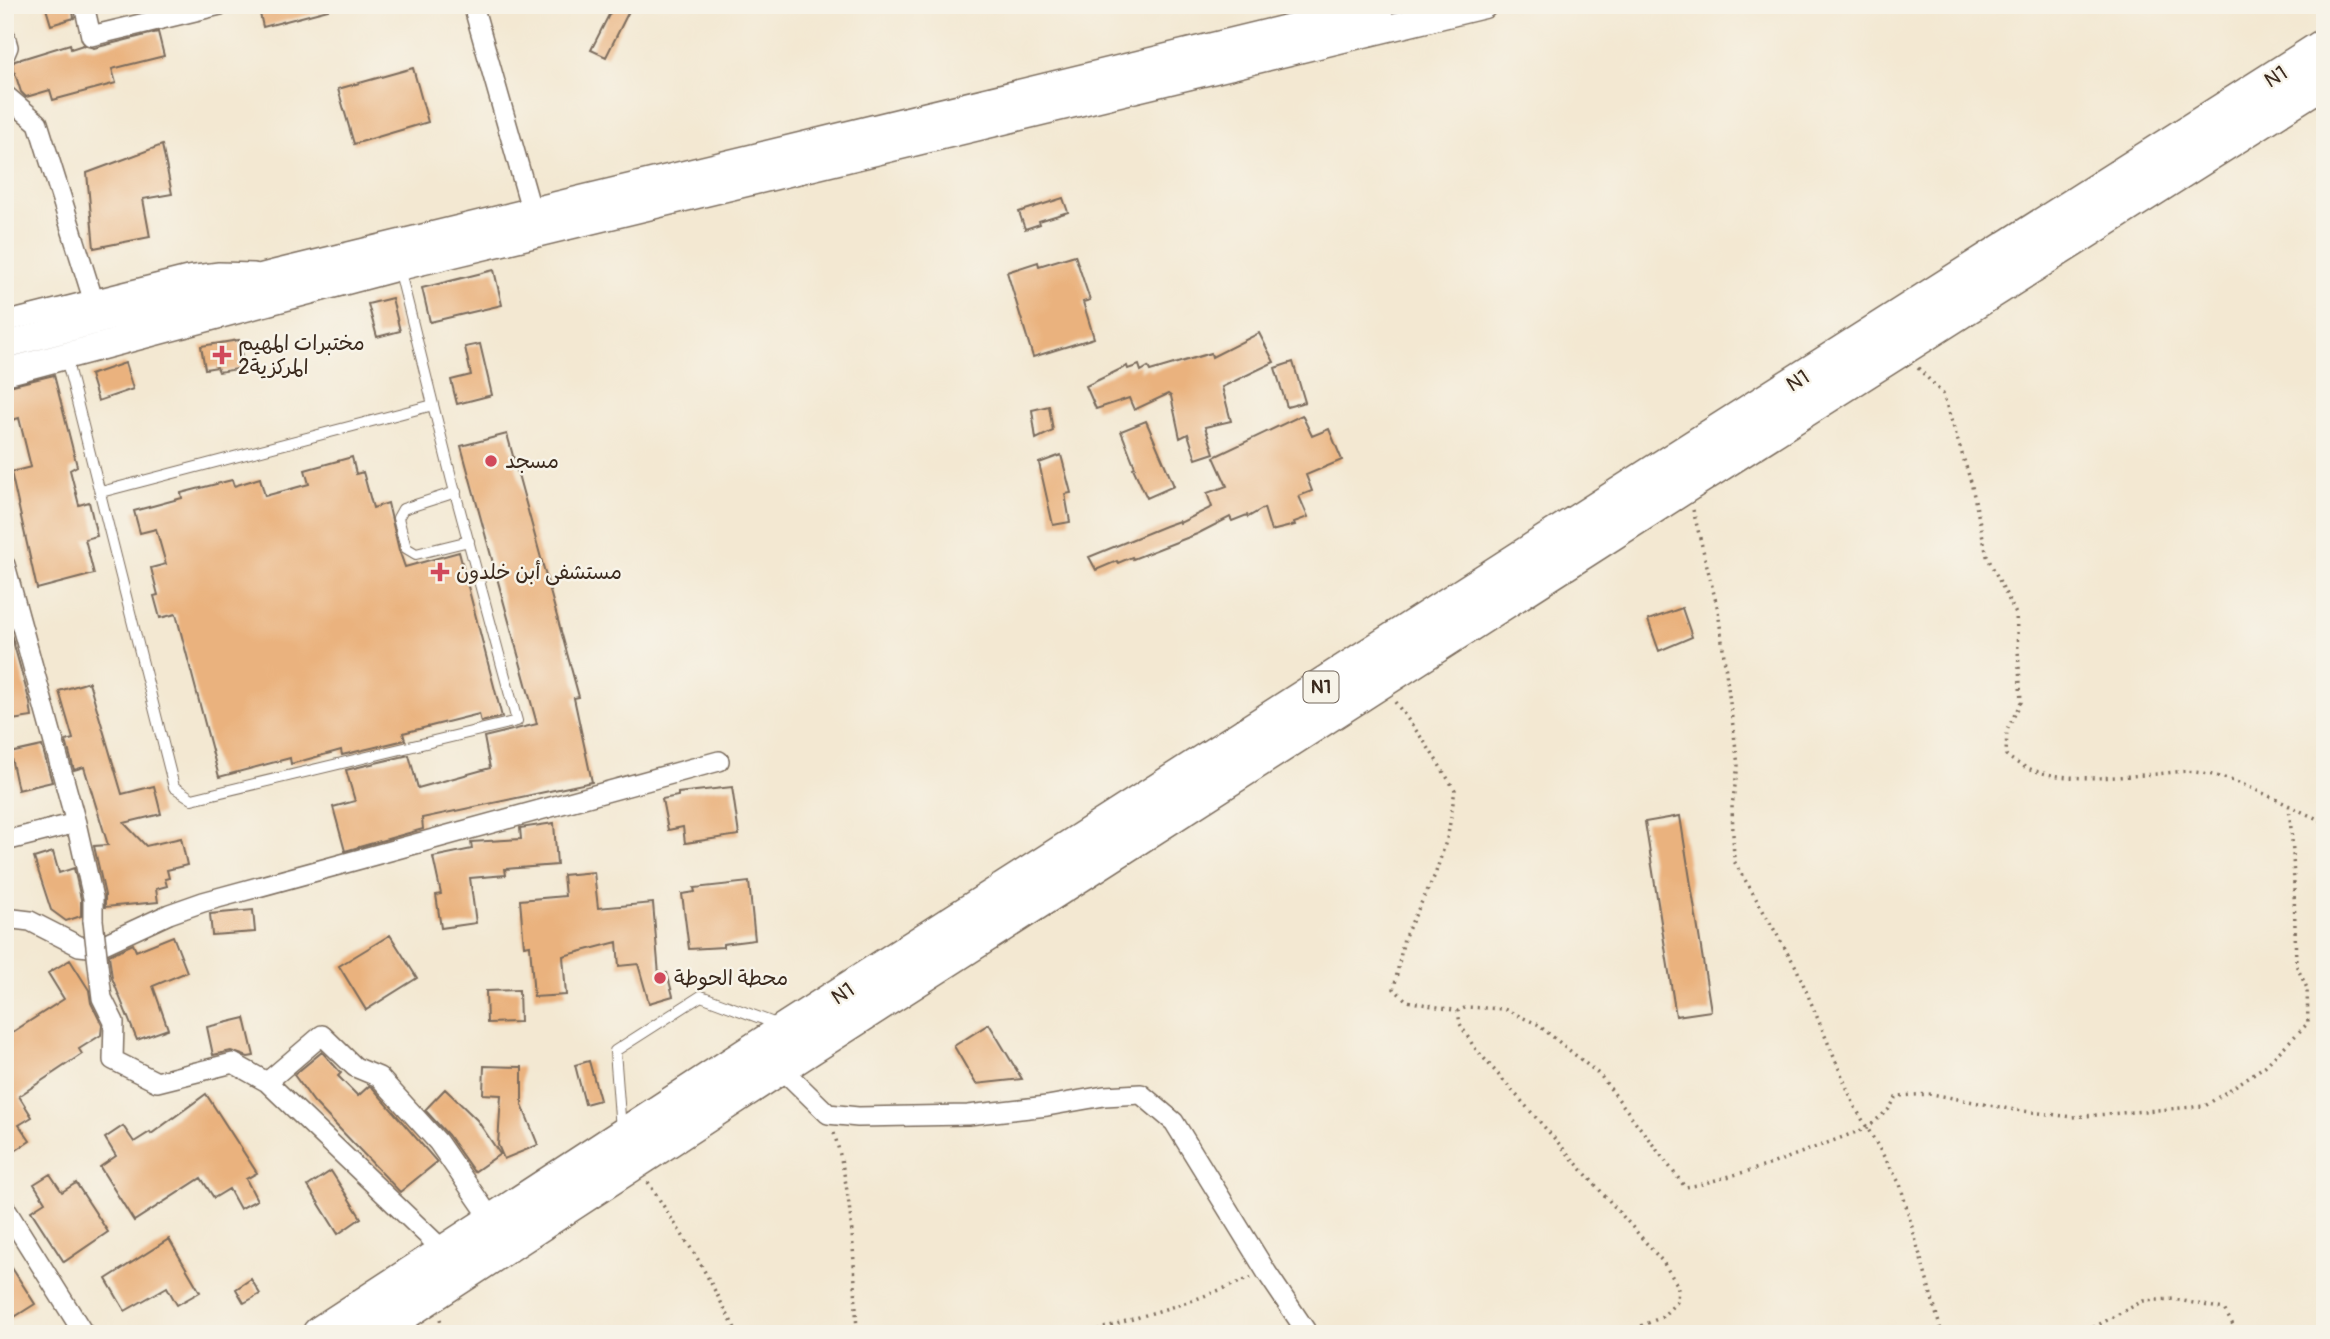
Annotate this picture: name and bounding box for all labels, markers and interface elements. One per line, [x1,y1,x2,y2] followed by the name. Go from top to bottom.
[2259,60,2293,94] street label: N1
[238,330,365,381] place label: مختبرات المهيم المركزية2
[212,345,232,365] marker: مختبرات المهيم المركزية2
[1781,364,1815,398] street label: N1
[505,448,559,475] place label: مسجد
[483,453,499,469] marker: مسجد
[456,559,622,586] place label: مستشفى أبن خلدون
[430,562,450,582] marker: مستشفى أبن خلدون
[1304,672,1338,702] road number: N1
[674,965,788,992] place label: محطة الحوطة
[652,970,668,986] marker: محطة الحوطة
[826,977,860,1011] street label: N1

